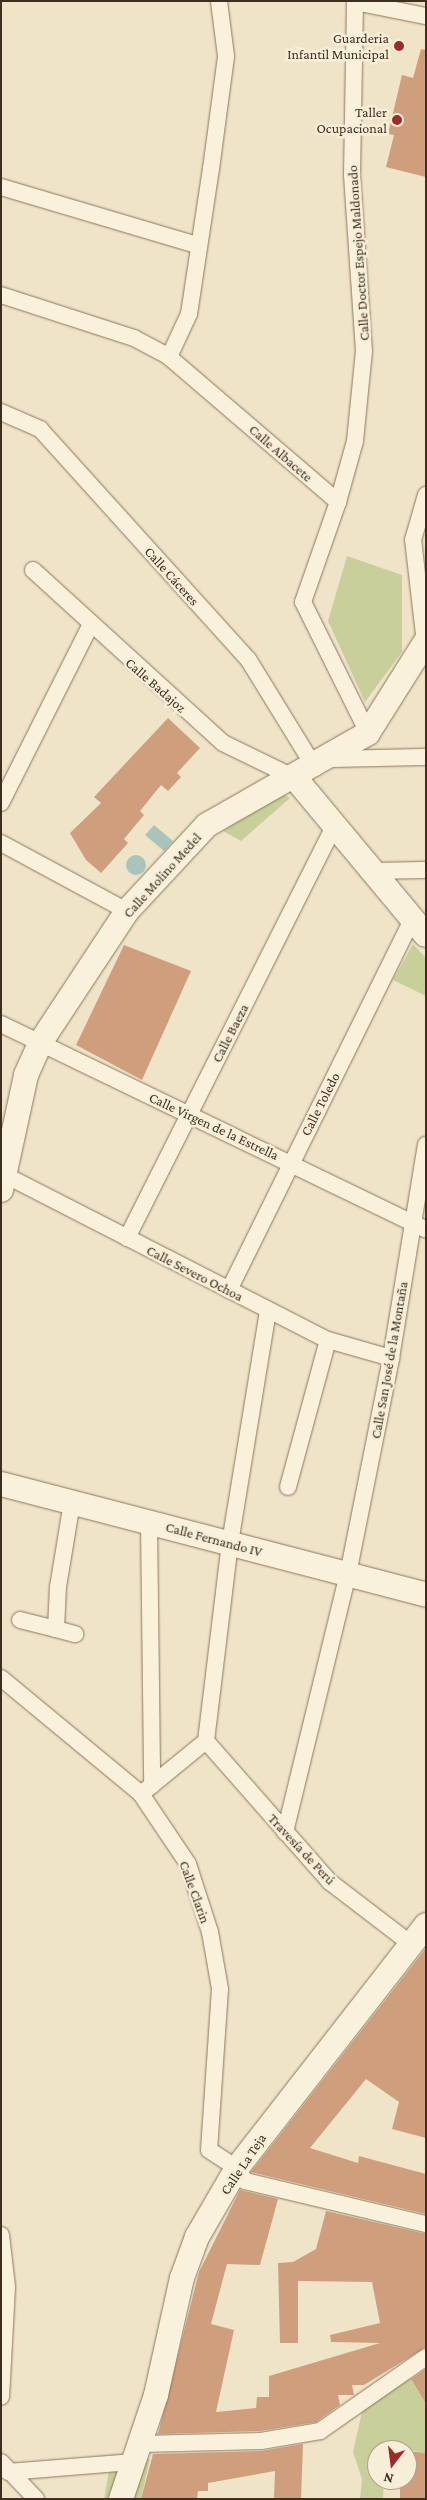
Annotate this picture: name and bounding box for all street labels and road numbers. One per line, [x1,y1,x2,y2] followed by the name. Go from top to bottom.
[343,165,373,341] street label: Calle Doctor Espejo Maldonado
[246,421,316,485] street label: Calle Albacete
[141,543,203,609] street label: Calle Cáceres
[122,654,190,716] street label: Calle Badajoz
[119,829,205,921] street label: Calle Molino Medel
[208,1001,252,1065] street label: Calle Baeza
[297,1069,343,1139] street label: Calle Toledo
[146,1089,282,1163] street label: Calle Virgen de la Estrella
[144,1241,246,1305] street label: Calle Severo Ochoa
[367,1280,411,1440] street label: Calle San José de la Montaña
[164,1518,264,1560] street label: Calle Fernando IV
[265,1810,339,1888] street label: Travesía de Perú
[176,1858,214,1926] street label: Calle Clarin
[216,2130,270,2198] street label: Calle La Teja

